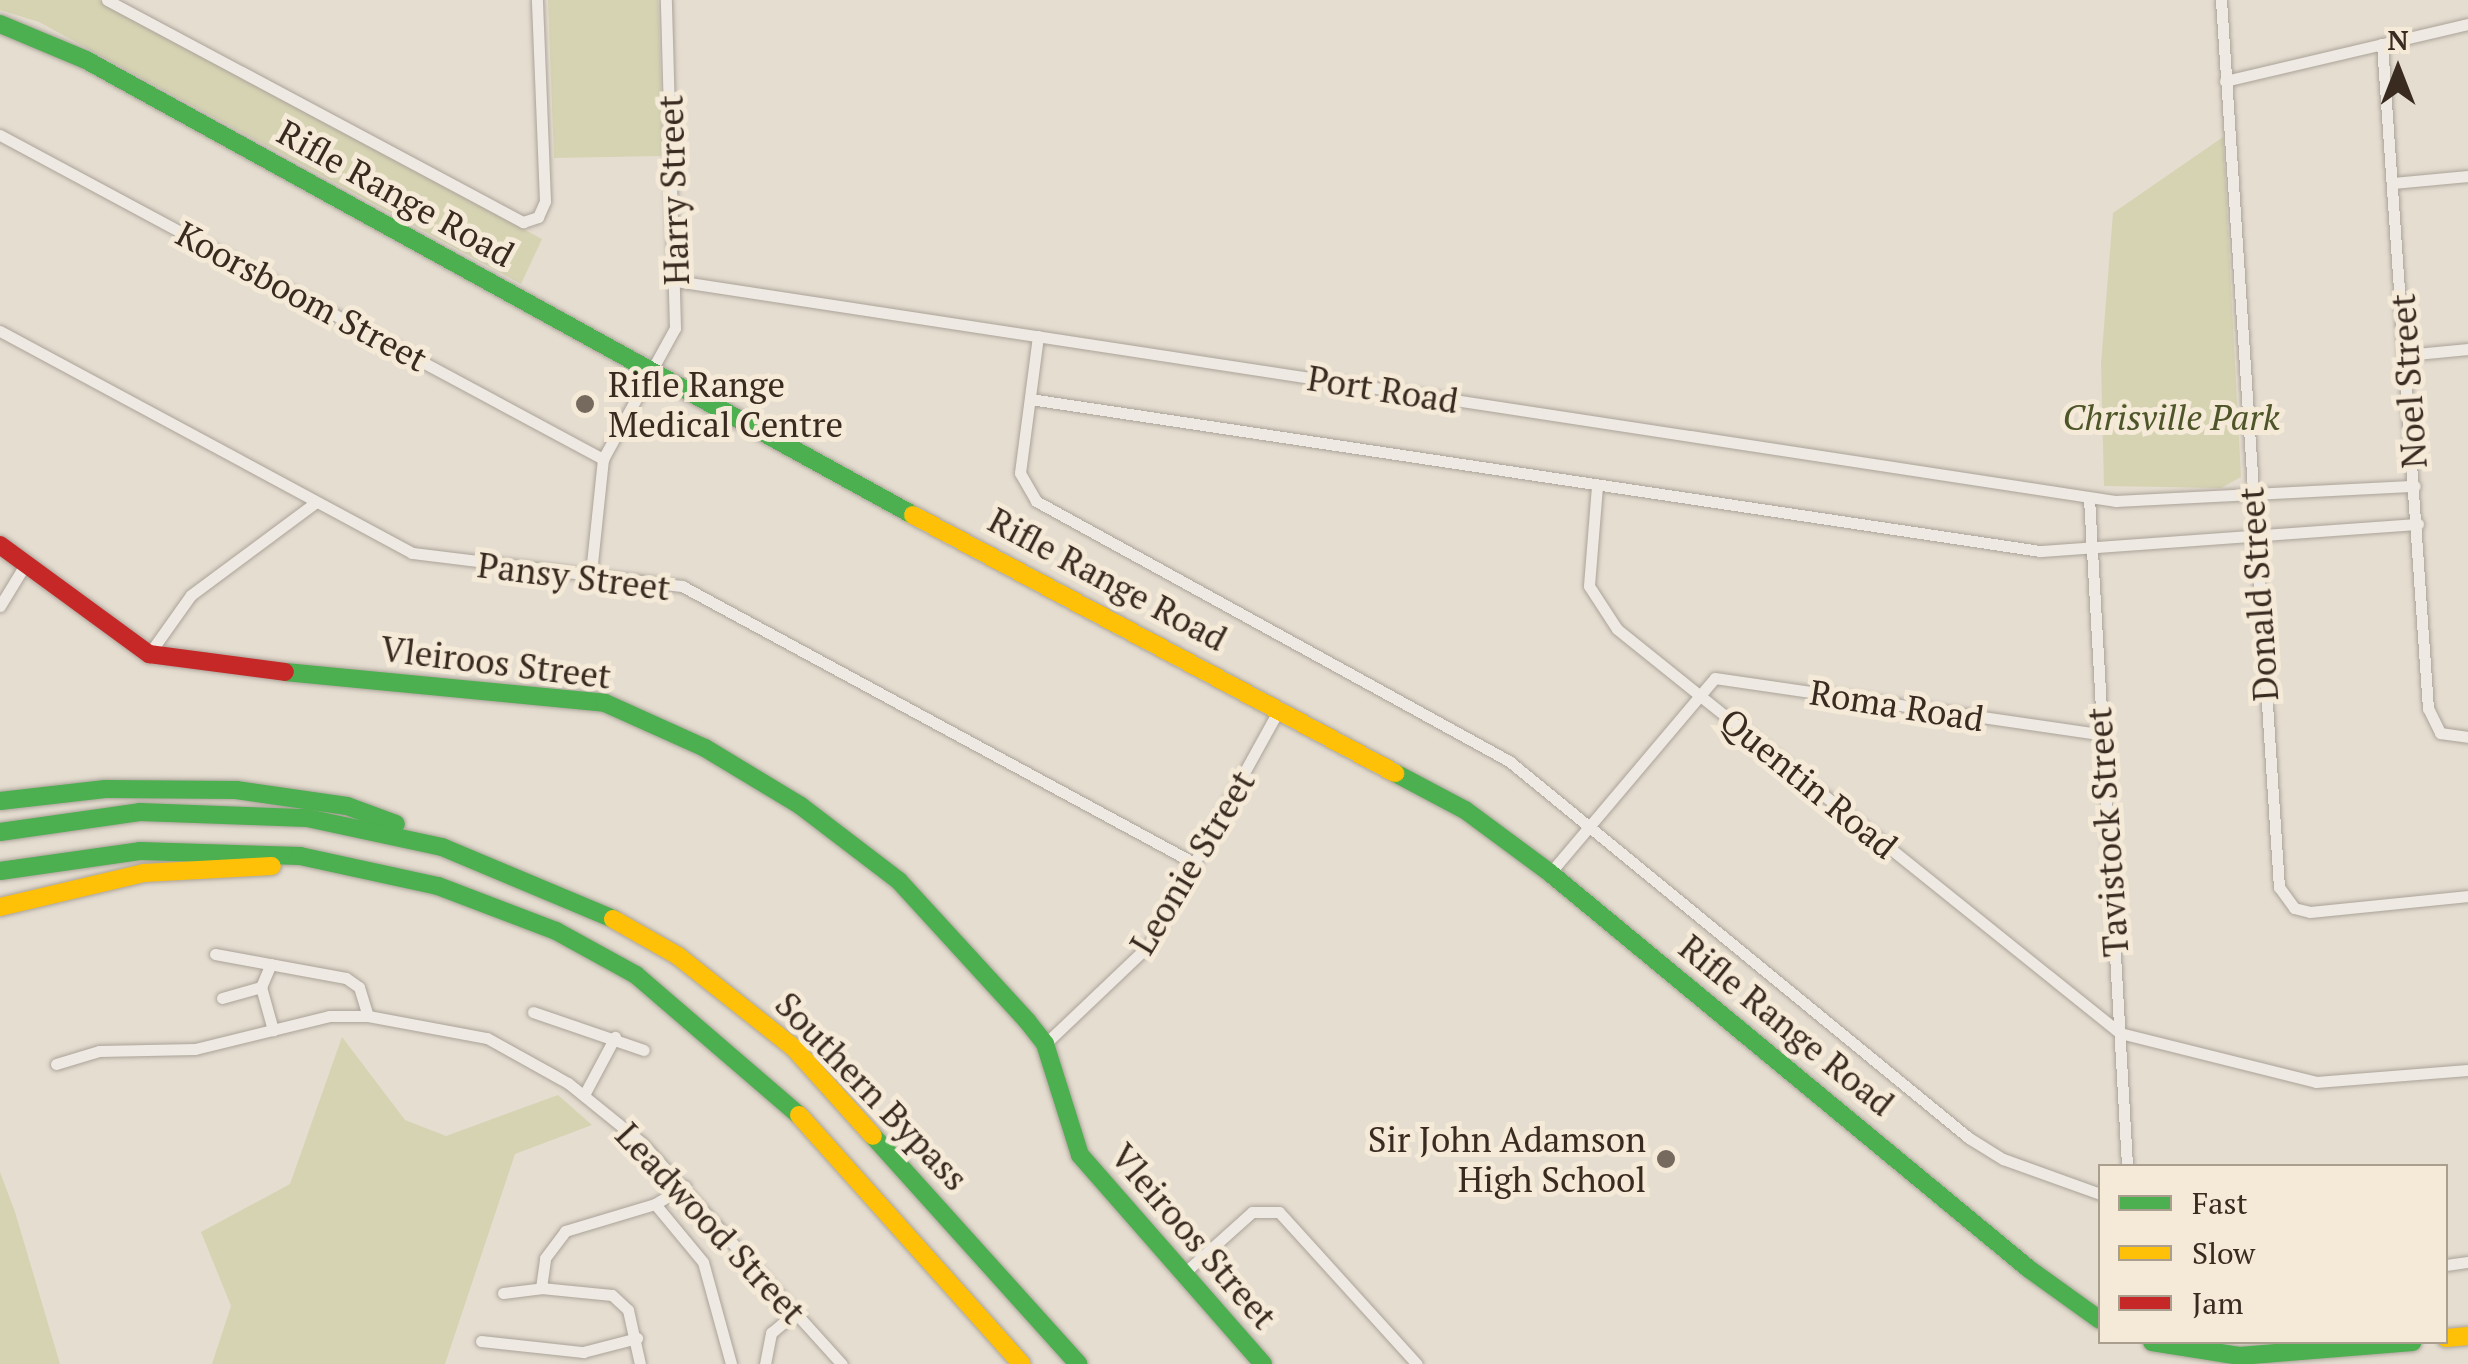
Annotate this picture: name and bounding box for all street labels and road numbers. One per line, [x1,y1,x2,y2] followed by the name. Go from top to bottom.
[649,94,697,286] street label: Harry Street
[270,111,522,275] street label: Rifle Range Road
[169,212,435,380] street label: Koorsboom Street
[2381,292,2435,470] street label: Noel Street
[1305,356,1461,422] street label: Port Road
[2230,486,2286,702] street label: Donald Street
[982,499,1234,659] street label: Rifle Range Road
[475,543,673,609] street label: Pansy Street
[378,627,614,697] street label: Vleiroos Street
[1807,671,1987,739] street label: Roma Road
[1712,699,1906,867] street label: Quentin Road
[2077,706,2137,958] street label: Tavistock Street
[1121,762,1263,962] street label: Leonie Street
[1671,926,1903,1124] street label: Rifle Range Road
[767,983,977,1199] street label: Southern Bypass
[607,1114,815,1332] street label: Leadwood Street
[1102,1135,1286,1337] street label: Vleiroos Street

